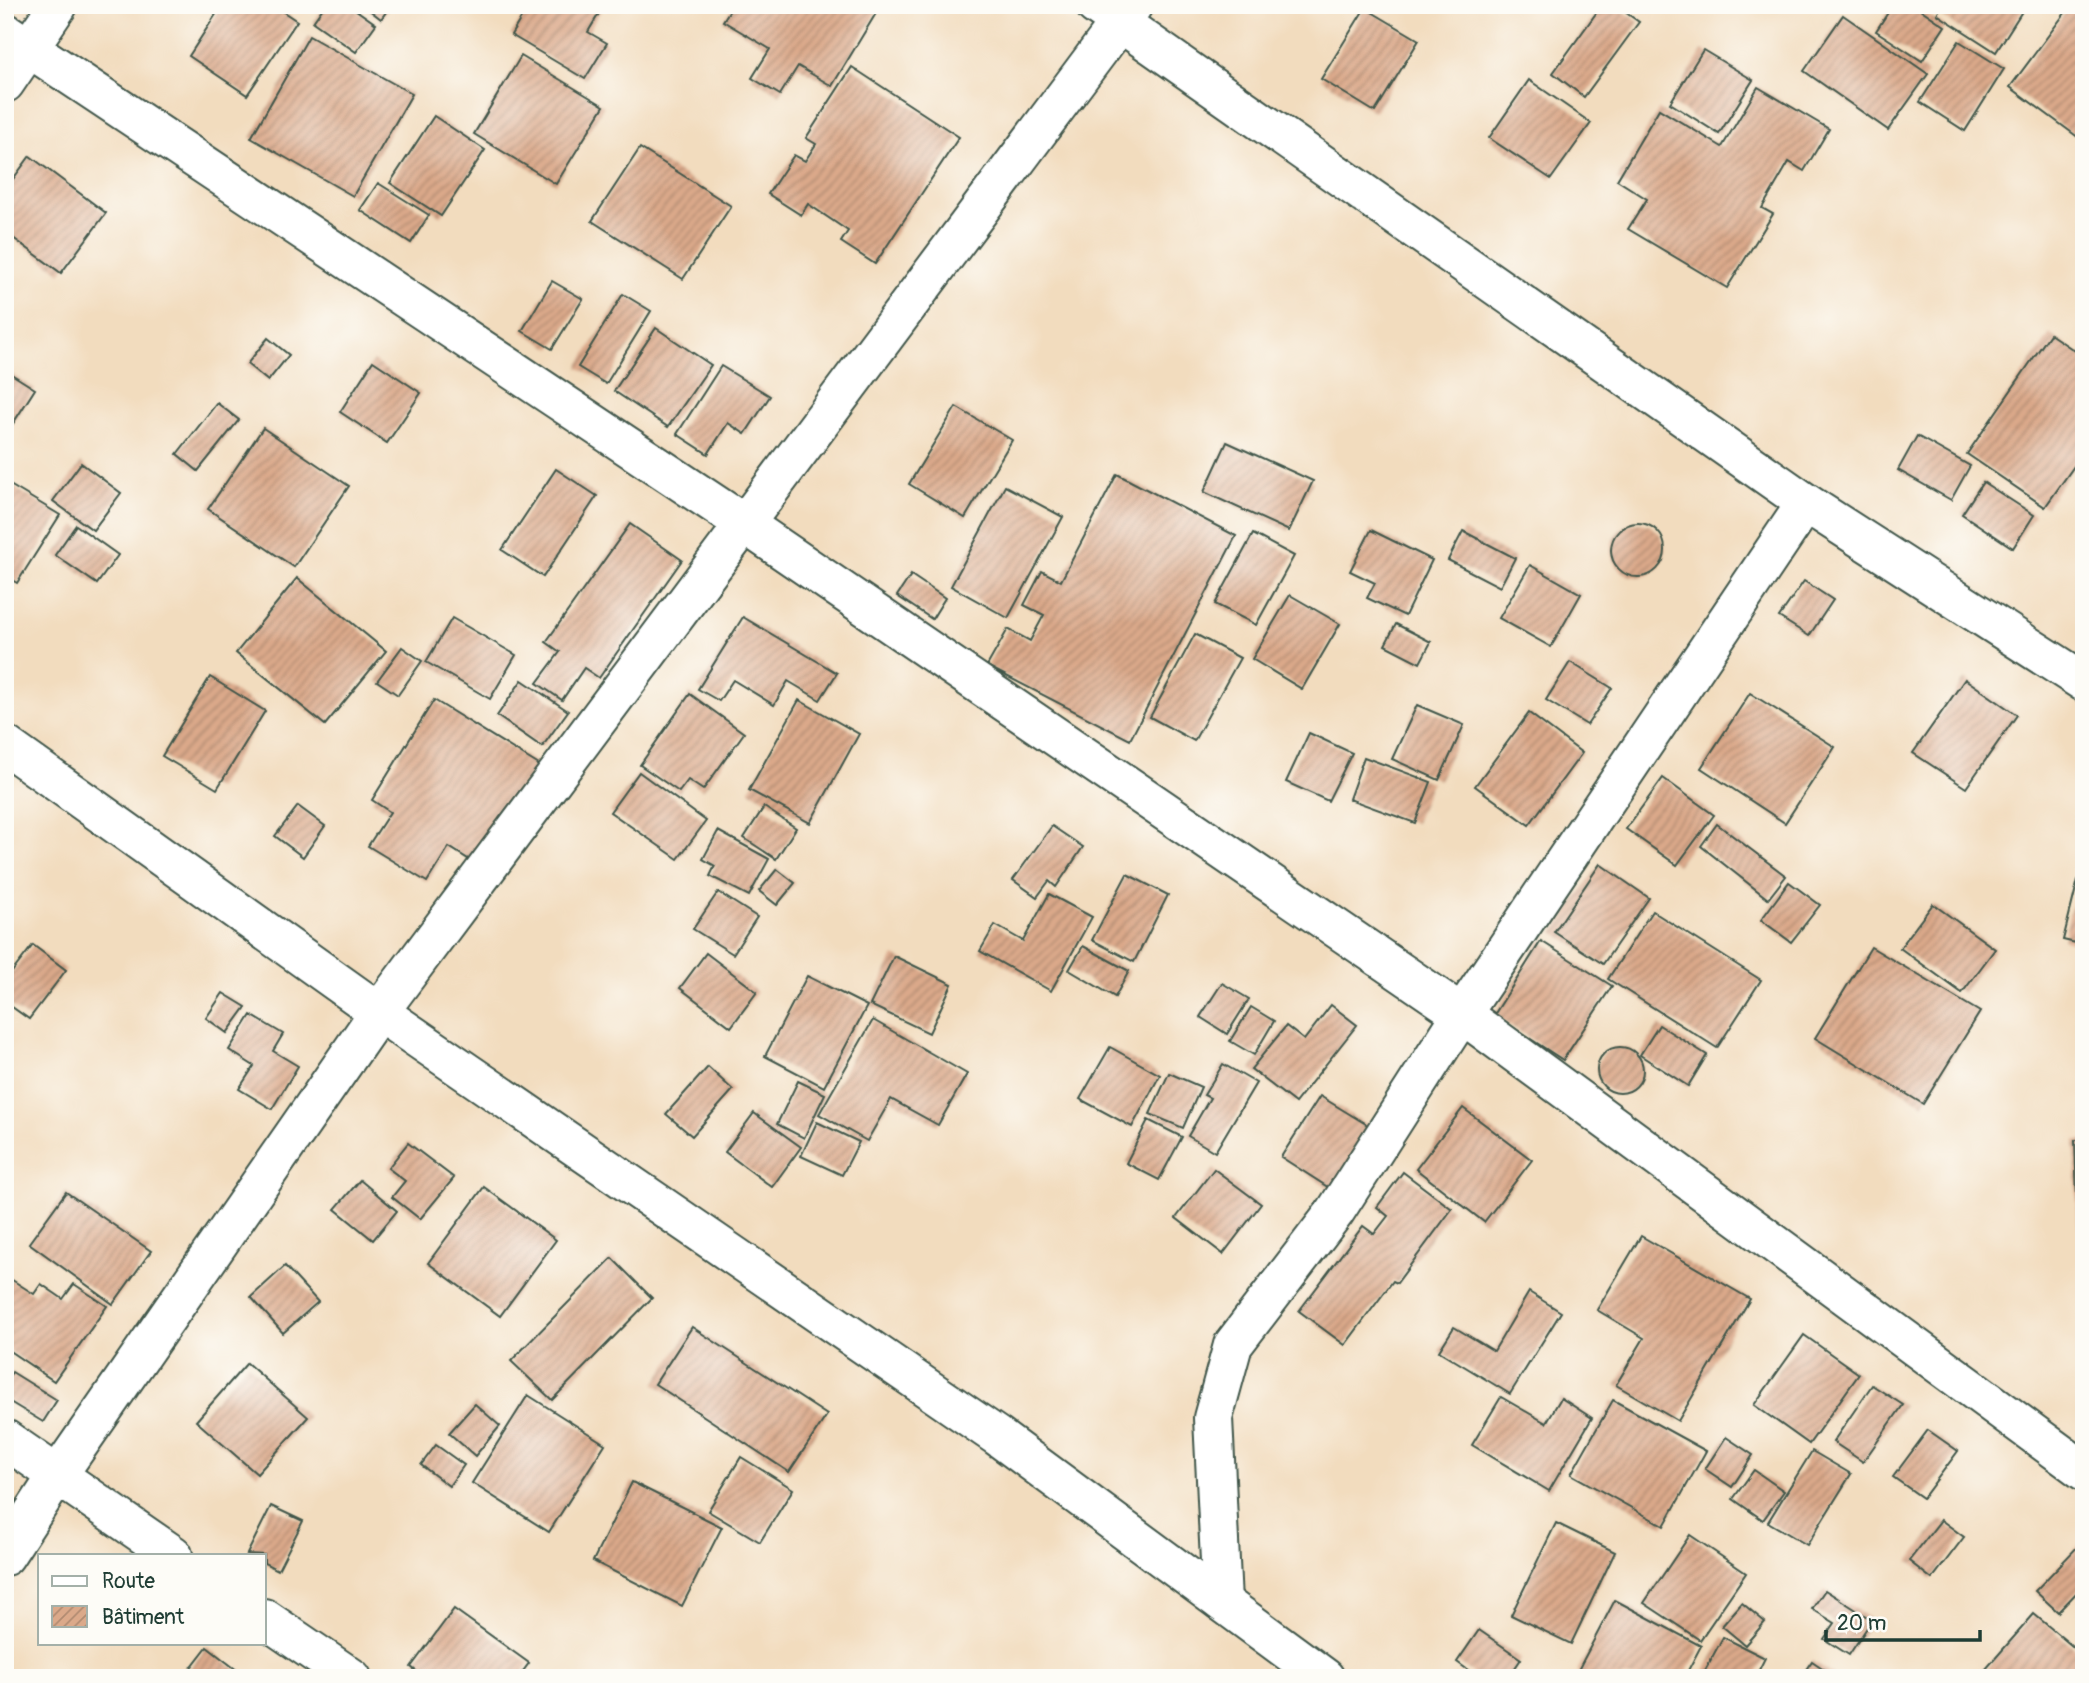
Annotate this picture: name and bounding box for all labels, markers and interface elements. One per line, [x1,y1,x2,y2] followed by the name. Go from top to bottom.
[38,1554,266,1644] legend
[102,1568,155,1595] text: Route
[1826,1599,1980,1643] scale bar
[102,1604,185,1631] text: Bâtiment
[1837,1610,1886,1637] text: 20 m

